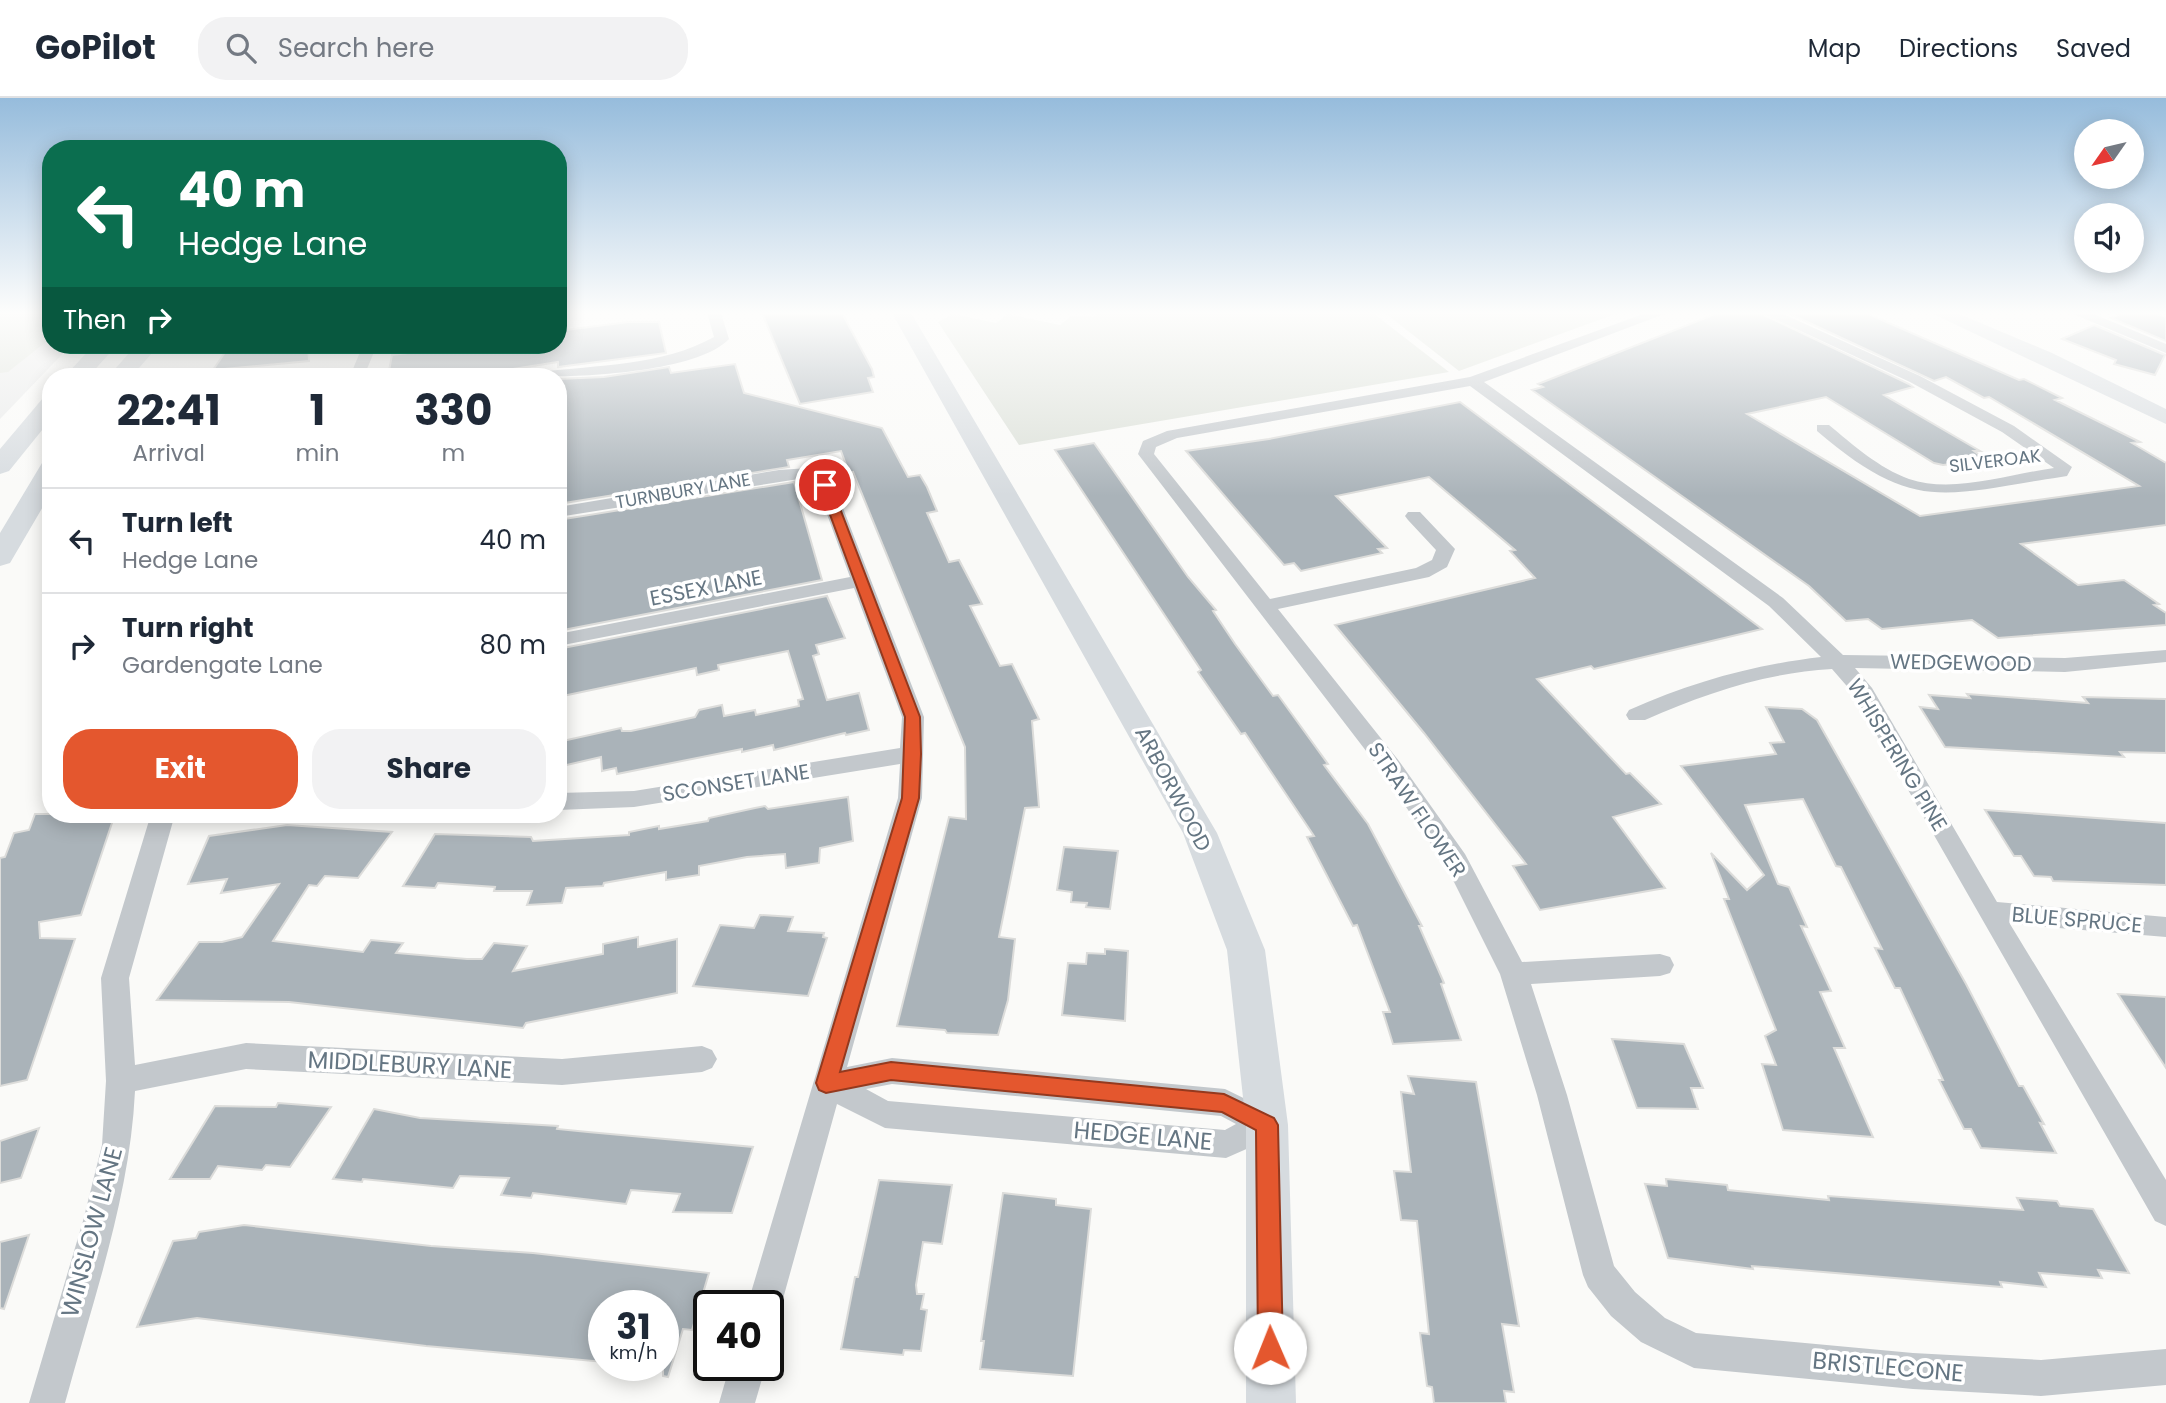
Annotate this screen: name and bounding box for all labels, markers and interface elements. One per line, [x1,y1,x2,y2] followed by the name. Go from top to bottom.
[198,17,688,80] search box
[35,24,156,71] text: GoPilot
[222,29,260,67] icon: search
[278,30,434,66] text: Search here
[1808,32,1861,65] text: Map
[1899,32,2018,65] text: Directions
[2056,32,2131,65] text: Saved
[2074,119,2144,189] north arrow
[2074,119,2144,273] map controls
[178,156,305,224] text: 40 m
[63,168,154,259] icon: left
[2074,203,2144,273] button: sound
[178,221,367,266] text: Hedge Lane
[140,301,178,339] icon: right
[63,302,126,338] text: Then
[117,381,221,440] text: 22:41
[310,381,325,440] text: 1
[414,381,492,440] text: 330
[132,437,205,469] text: Arrival
[295,437,339,469] text: min
[441,437,465,469] text: m
[1948,442,2042,479] street label: SILVEROAK
[795,455,855,515] pin
[613,466,752,515] street label: TURNBURY LANE
[806,466,844,504] icon: arrive
[122,505,233,541] text: Turn left
[63,522,101,560] icon: left
[480,522,546,558] text: 40 m
[122,544,258,576] text: Hedge Lane
[647,562,764,613] street label: ESSEX LANE
[122,610,254,646] text: Turn right
[63,627,101,665] icon: right
[480,627,546,663] text: 80 m
[1890,647,2032,678] street label: WEDGEWOOD
[122,649,323,681] text: Gardengate Lane
[1840,673,1954,836] street label: WHISPERING PINE
[1128,721,1219,856] street label: ARBORWOOD
[63,729,298,809] button: Exit
[312,729,546,809] button: Share
[1362,737,1473,883] street label: STRAW FLOWER
[660,757,812,808] street label: SCONSET LANE
[2011,899,2144,940] street label: BLUE SPRUCE
[307,1043,513,1086] street label: MIDDLEBURY LANE
[1072,1113,1214,1158] street label: HEDGE LANE
[53,1143,130,1321] street label: WINSLOW LANE
[693,1290,784,1381] speed limit sign: 40
[616,1302,651,1351] text: 31
[1233,1311,1307,1385] position arrow
[610,1340,657,1365] text: km/h
[1811,1343,1965,1390] street label: BRISTLECONE

